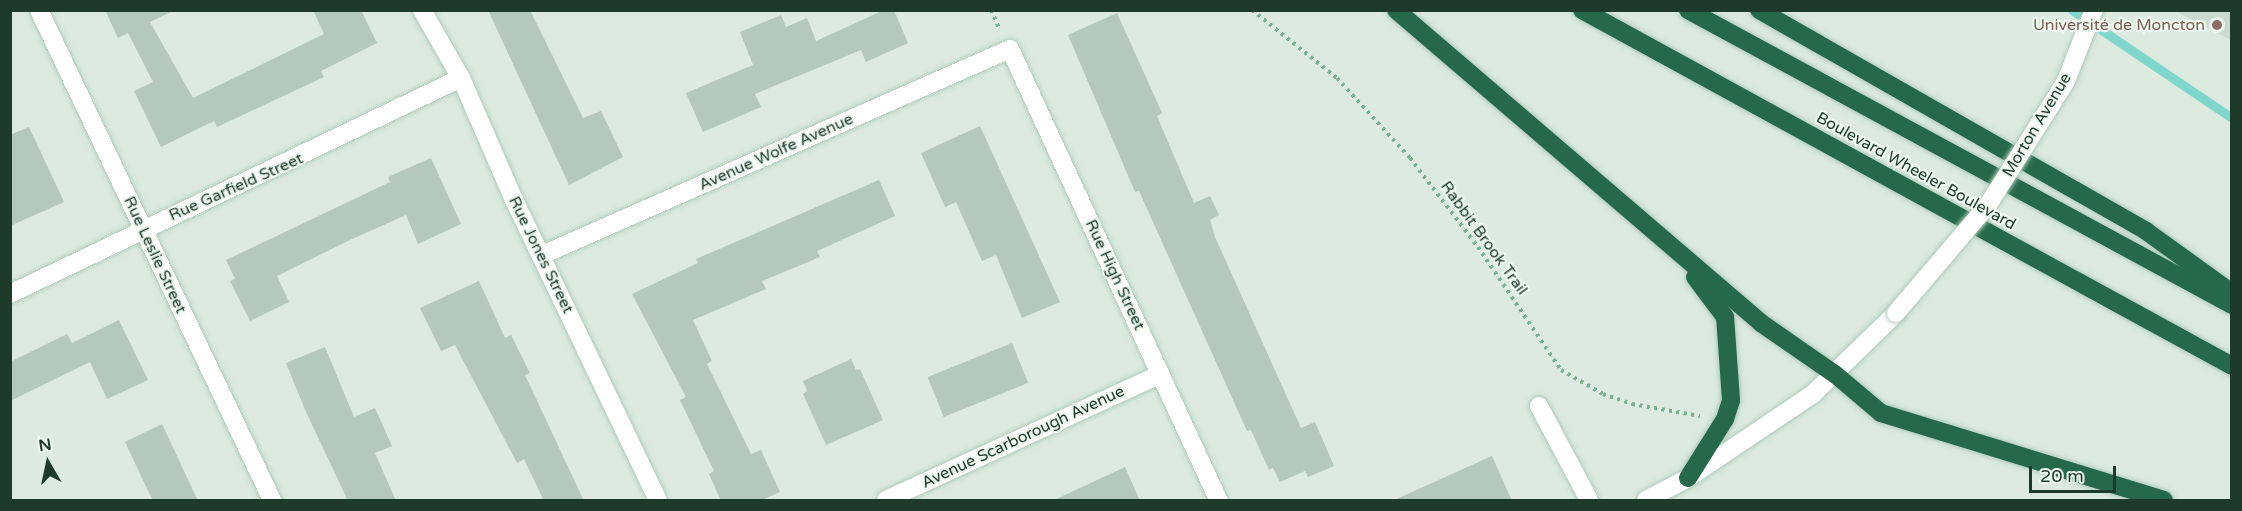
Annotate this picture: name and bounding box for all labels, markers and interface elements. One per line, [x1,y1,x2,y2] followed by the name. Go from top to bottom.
[2033,15,2205,35] place label: Université de Moncton
[2210,18,2224,32] marker: Université de Moncton
[1998,69,2076,181] street label: Morton Avenue
[1813,108,2019,234] street label: Boulevard Wheeler Boulevard
[696,109,856,195] street label: Avenue Wolfe Avenue
[166,149,306,225] street label: Rue Garfield Street
[1436,177,1532,299] street label: Rabbit Brook Trail
[119,193,191,317] street label: Rue Leslie Street
[504,193,578,317] street label: Rue Jones Street
[1081,217,1149,333] street label: Rue High Street
[919,382,1127,492] street label: Avenue Scarborough Avenue
[18,433,78,493] north arrow
[37,434,53,456] text: N
[2032,454,2119,492] scale bar
[2040,465,2084,487] text: 20 m

